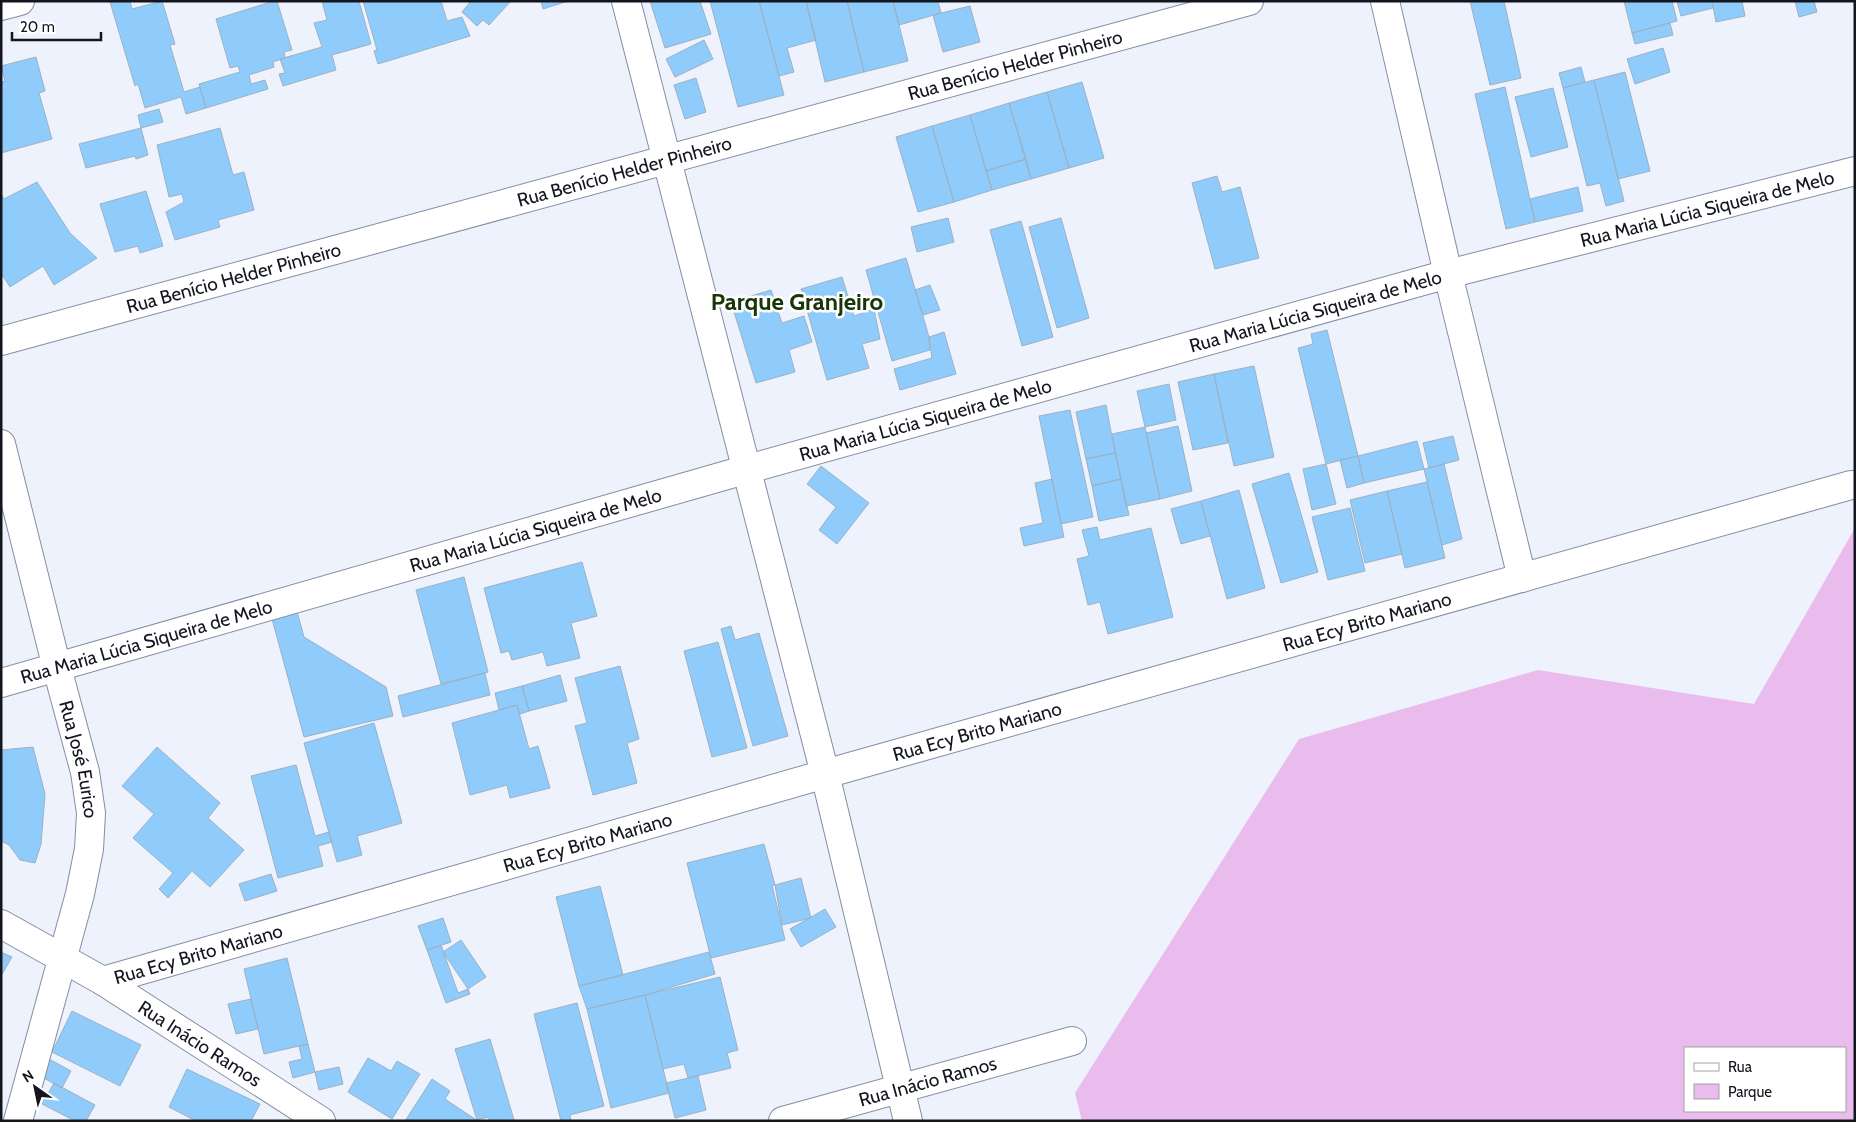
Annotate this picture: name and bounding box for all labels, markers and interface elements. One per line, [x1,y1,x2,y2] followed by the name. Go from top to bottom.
[12,10,101,42] scale bar
[20,18,55,36] text: 20 m
[905,25,1125,105] street label: Rua Benício Helder Pinheiro
[515,131,734,212] street label: Rua Benício Helder Pinheiro
[1578,166,1837,252] street label: Rua Maria Lúcia Siqueira de Melo
[124,238,343,318] street label: Rua Benício Helder Pinheiro
[1187,265,1444,358] street label: Rua Maria Lúcia Siqueira de Melo
[711,287,884,316] district label: Parque Granjeiro
[797,374,1054,466] street label: Rua Maria Lúcia Siqueira de Melo
[407,483,664,577] street label: Rua Maria Lúcia Siqueira de Melo
[1280,587,1454,657] street label: Rua Ecy Brito Mariano
[18,595,275,689] street label: Rua Maria Lúcia Siqueira de Melo
[890,697,1064,766] street label: Rua Ecy Brito Mariano
[54,698,102,819] street label: Rua José Eurico
[501,807,675,878] street label: Rua Ecy Brito Mariano
[111,919,285,989] street label: Rua Ecy Brito Mariano
[134,996,266,1092] street label: Rua Inácio Ramos
[1684,1047,1846,1112] legend
[856,1051,999,1111] street label: Rua Inácio Ramos
[1728,1058,1753,1076] text: Rua
[10,1062,60,1112] north arrow
[19,1066,37,1086] text: N
[1728,1083,1772,1101] text: Parque

